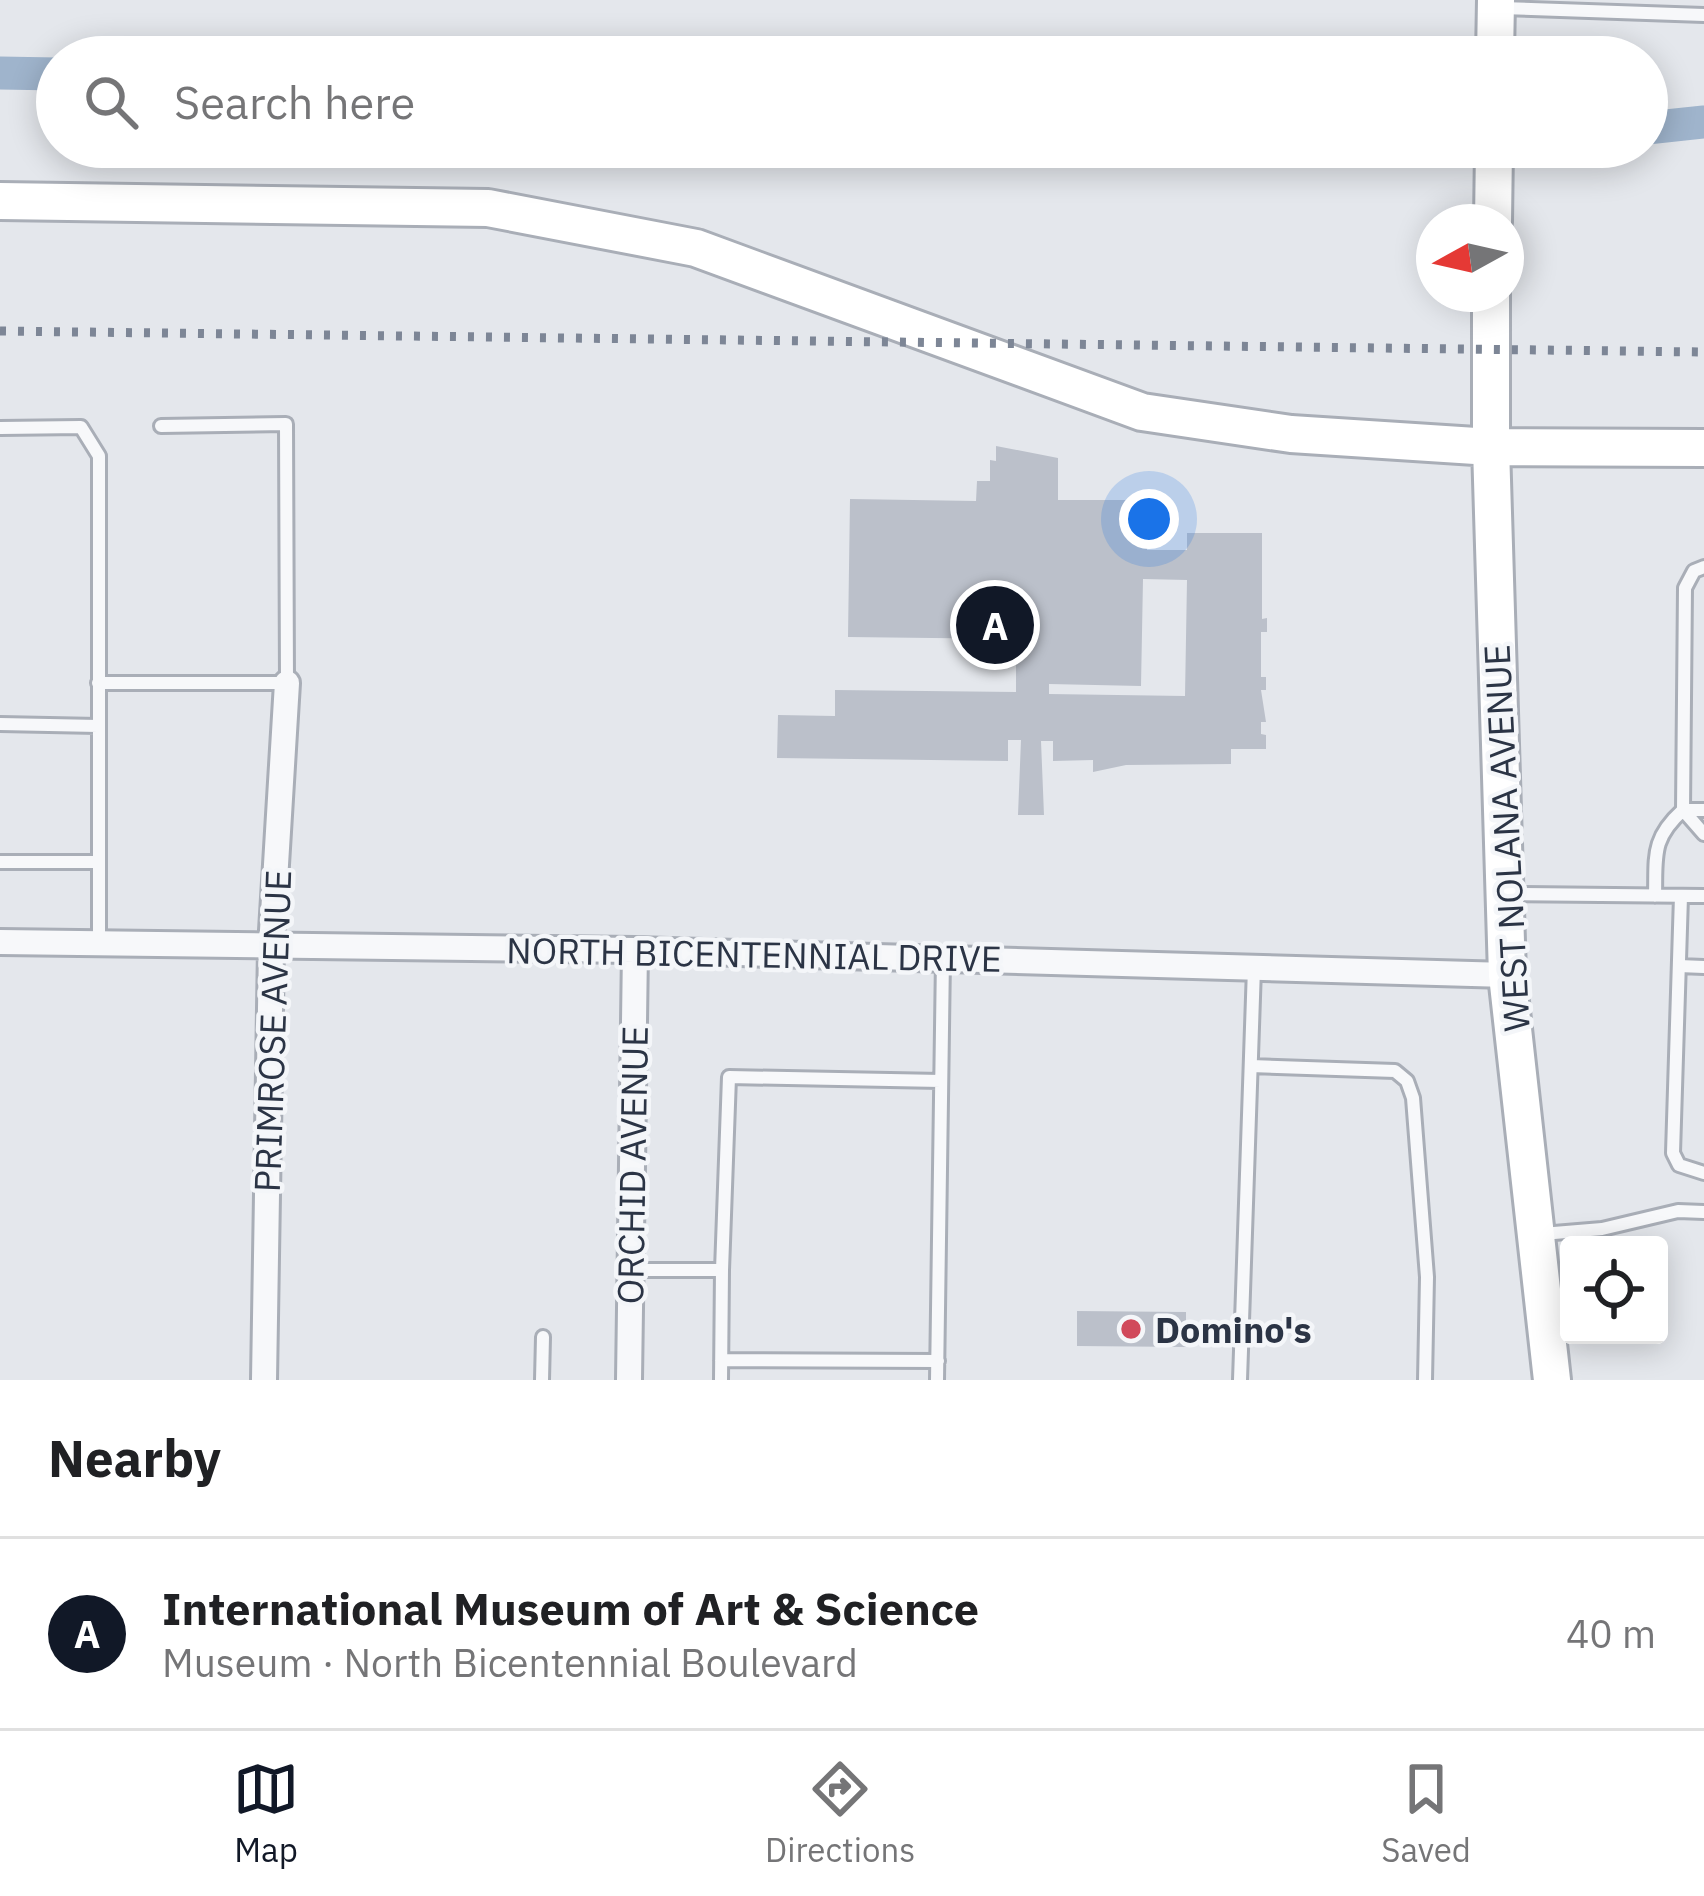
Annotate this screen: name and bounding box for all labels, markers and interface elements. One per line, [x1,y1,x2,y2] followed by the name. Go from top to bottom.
[36,36,1668,168] search box
[78,69,144,135] icon: search
[174,73,415,131] text: Search here
[1416,204,1524,312] north arrow
[1119,489,1179,549] your location
[956,580,1034,670] pin: A
[1472,643,1540,1033] street label: WEST NOLANA AVENUE
[243,869,301,1193] street label: PRIMROSE AVENUE
[506,926,1002,982] street label: NORTH BICENTENNIAL DRIVE
[606,1025,658,1305] street label: ORCHID AVENUE
[1560,1236,1668,1344] map controls
[1560,1236,1668,1344] button: locate
[1155,1306,1312,1353] place label: Domino's
[1118,1316,1144,1342] marker: Domino's
[48,1425,221,1491] text: Nearby
[162,1579,979,1637] text: International Museum of Art & Science
[74,1608,100,1659] text: A
[1566,1608,1656,1659] text: 40 m
[162,1637,858,1688] text: Museum · North Bicentennial Boulevard
[233,1756,299,1871] tab: Map
[765,1756,915,1871] tab: Directions
[1381,1756,1471,1871] tab: Saved

